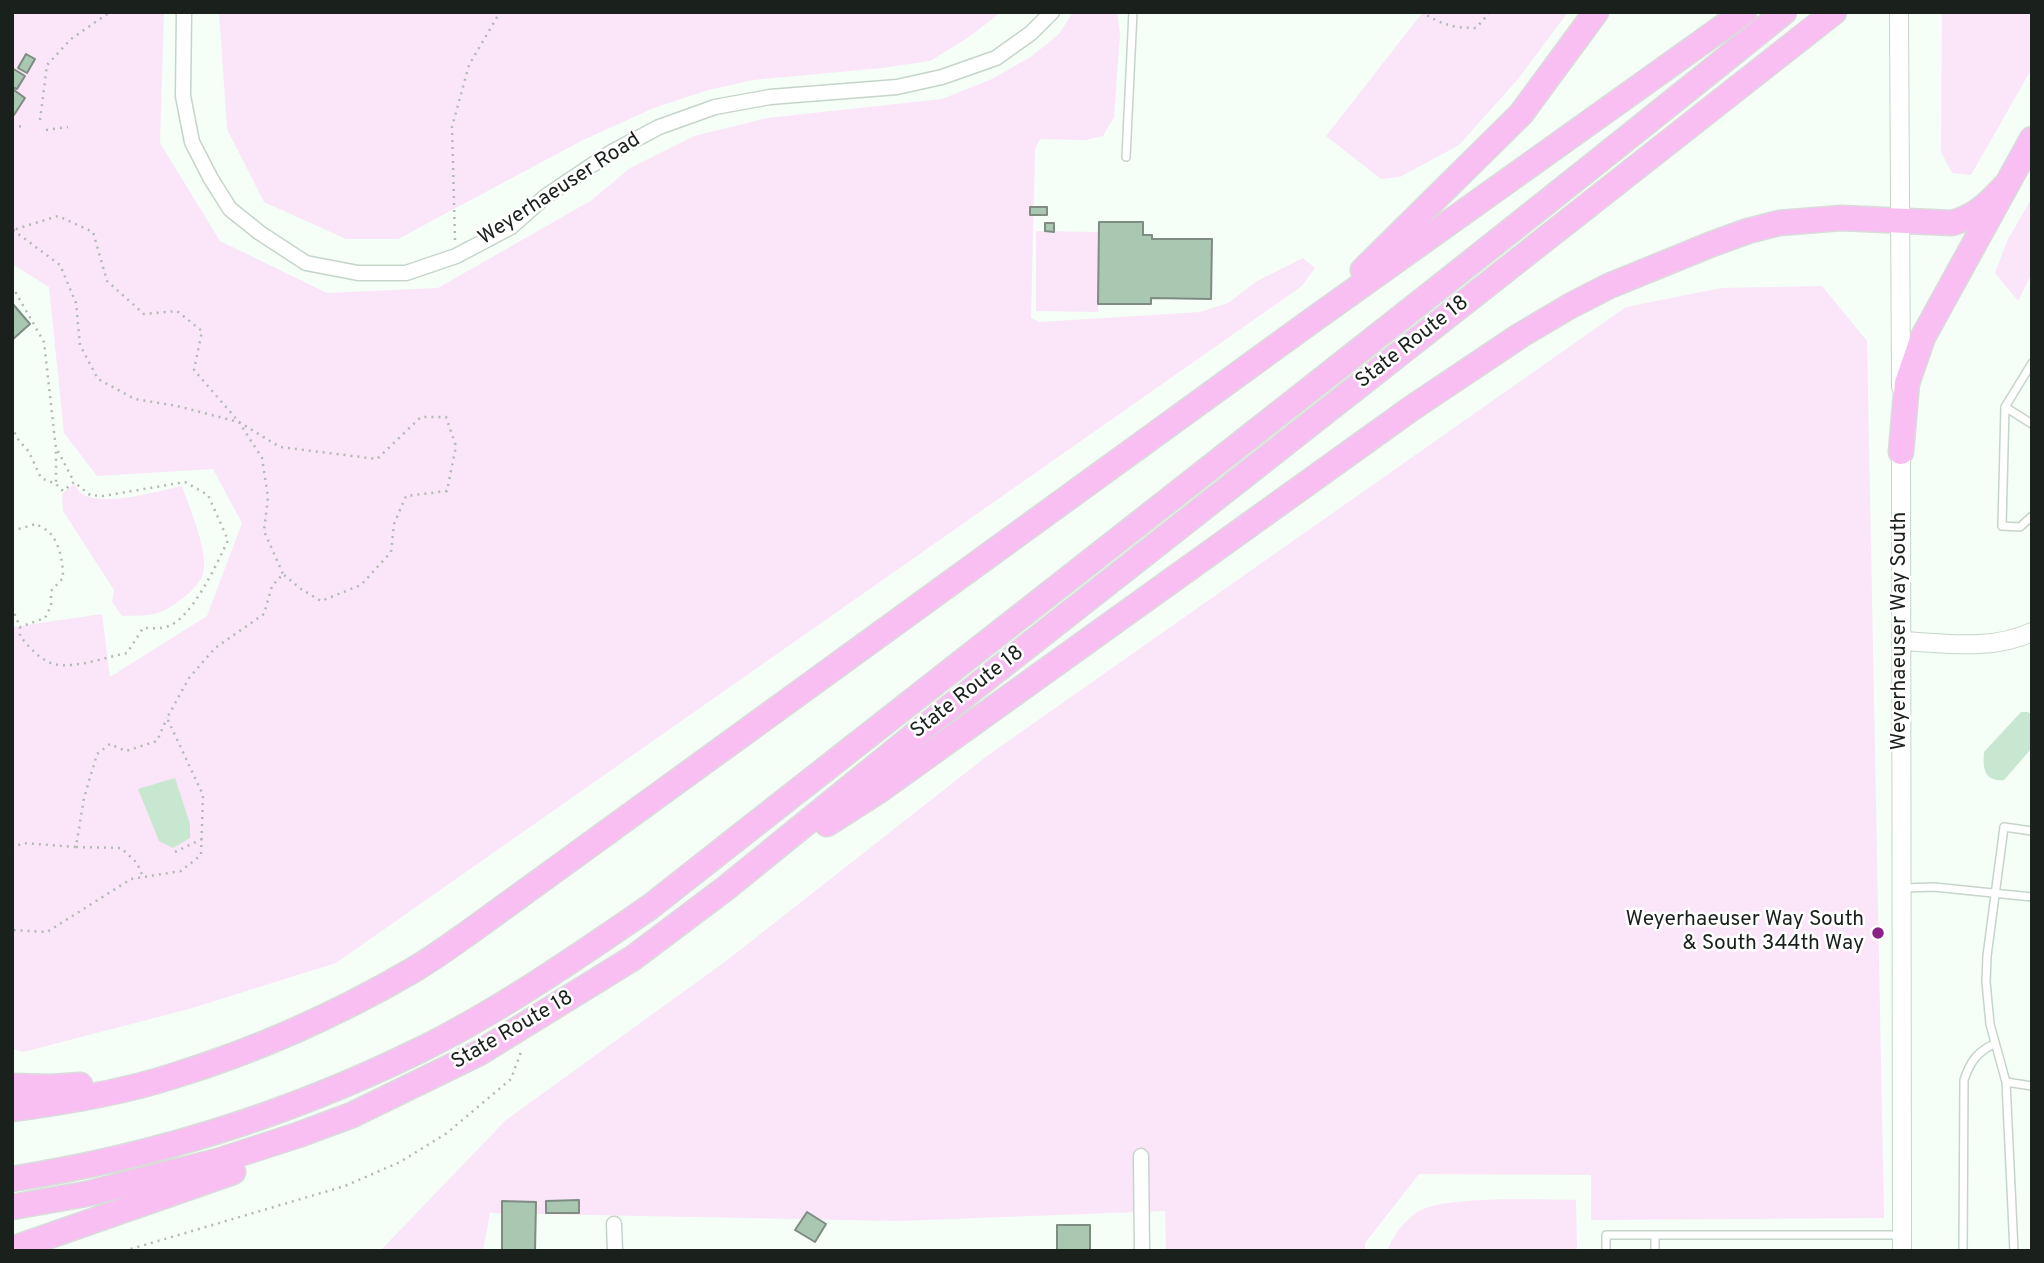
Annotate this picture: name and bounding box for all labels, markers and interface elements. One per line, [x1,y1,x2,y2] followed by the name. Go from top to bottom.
[474,128,646,252] street label: Weyerhaeuser Road
[1352,291,1474,395] street label: State Route 18
[1888,512,1914,750] street label: Weyerhaeuser Way South
[907,641,1029,745] street label: State Route 18
[1625,908,1864,958] place label: Weyerhaeuser Way South & South 344th Way
[1870,925,1886,941] marker: Weyerhaeuser Way South & South 344th Way
[448,986,578,1076] street label: State Route 18

